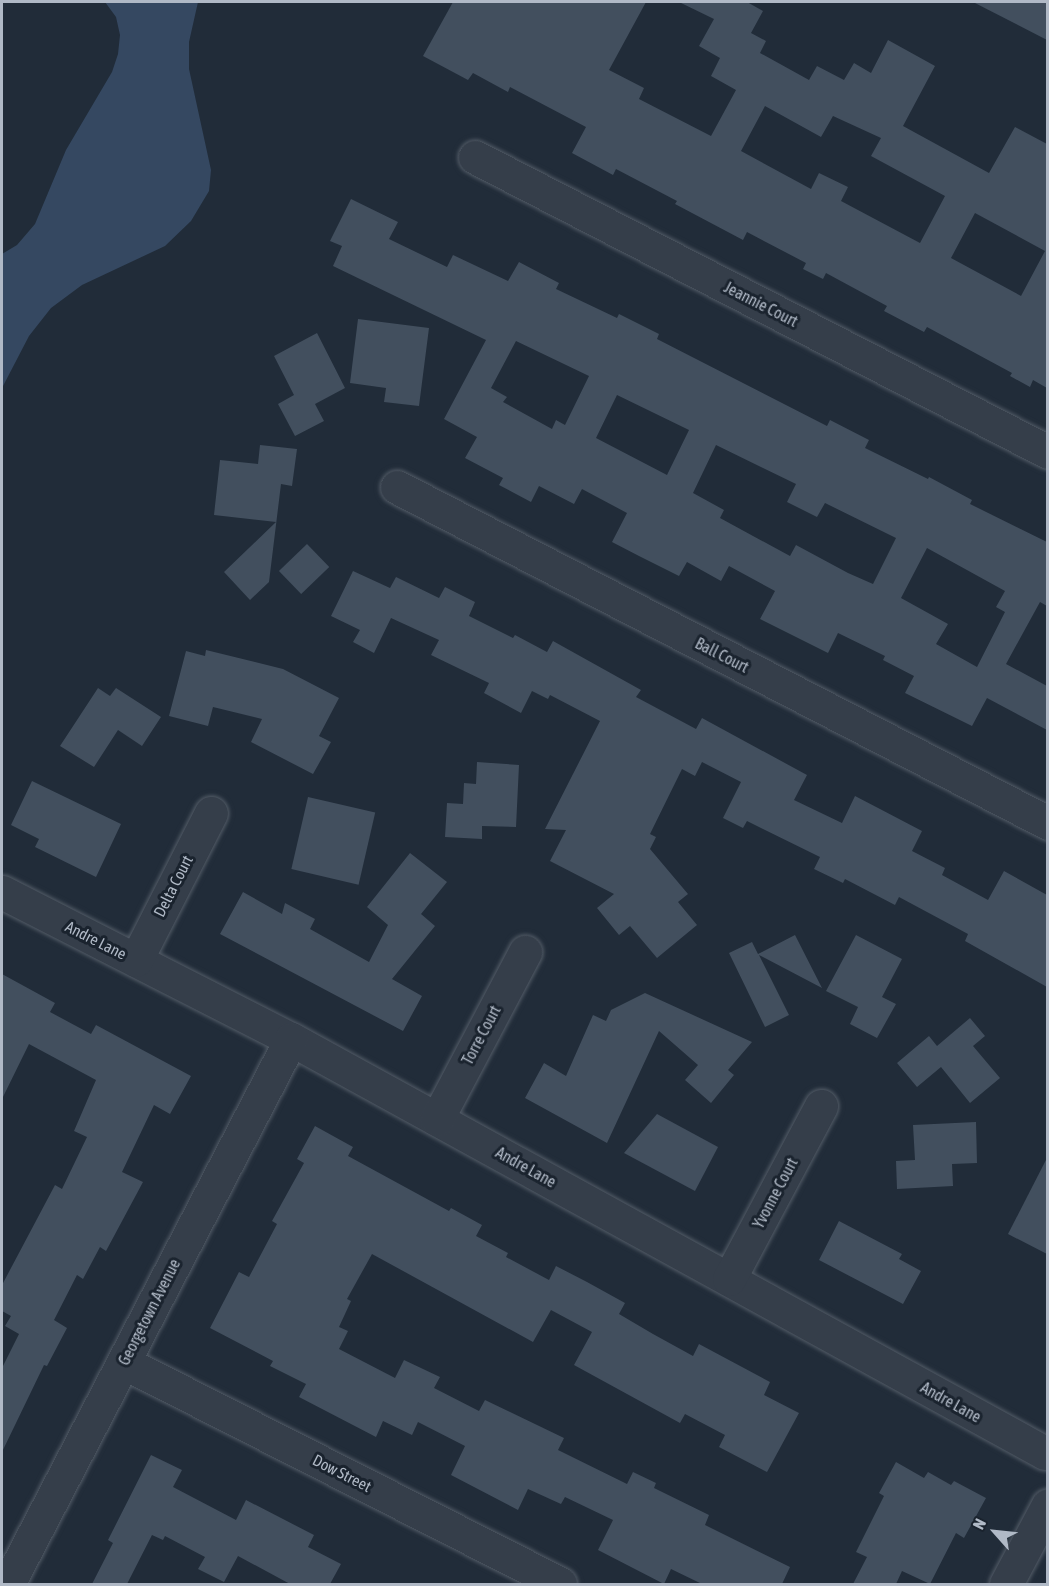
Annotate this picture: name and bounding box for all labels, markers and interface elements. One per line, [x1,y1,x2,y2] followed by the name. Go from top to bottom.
[721,277,801,331] street label: Jeannie Court
[692,633,752,677] street label: Ball Court
[149,852,197,920] street label: Delta Court
[62,916,130,964] street label: Andre Lane
[457,1002,505,1068] street label: Torre Court
[492,1143,560,1191] street label: Andre Lane
[748,1154,802,1232] street label: Yvonne Court
[114,1256,184,1368] street label: Georgetown Avenue
[917,1378,985,1426] street label: Andre Lane
[310,1450,374,1496] street label: Dow Street
[965,1502,1025,1562] north arrow
[969,1516,989,1532] text: N

